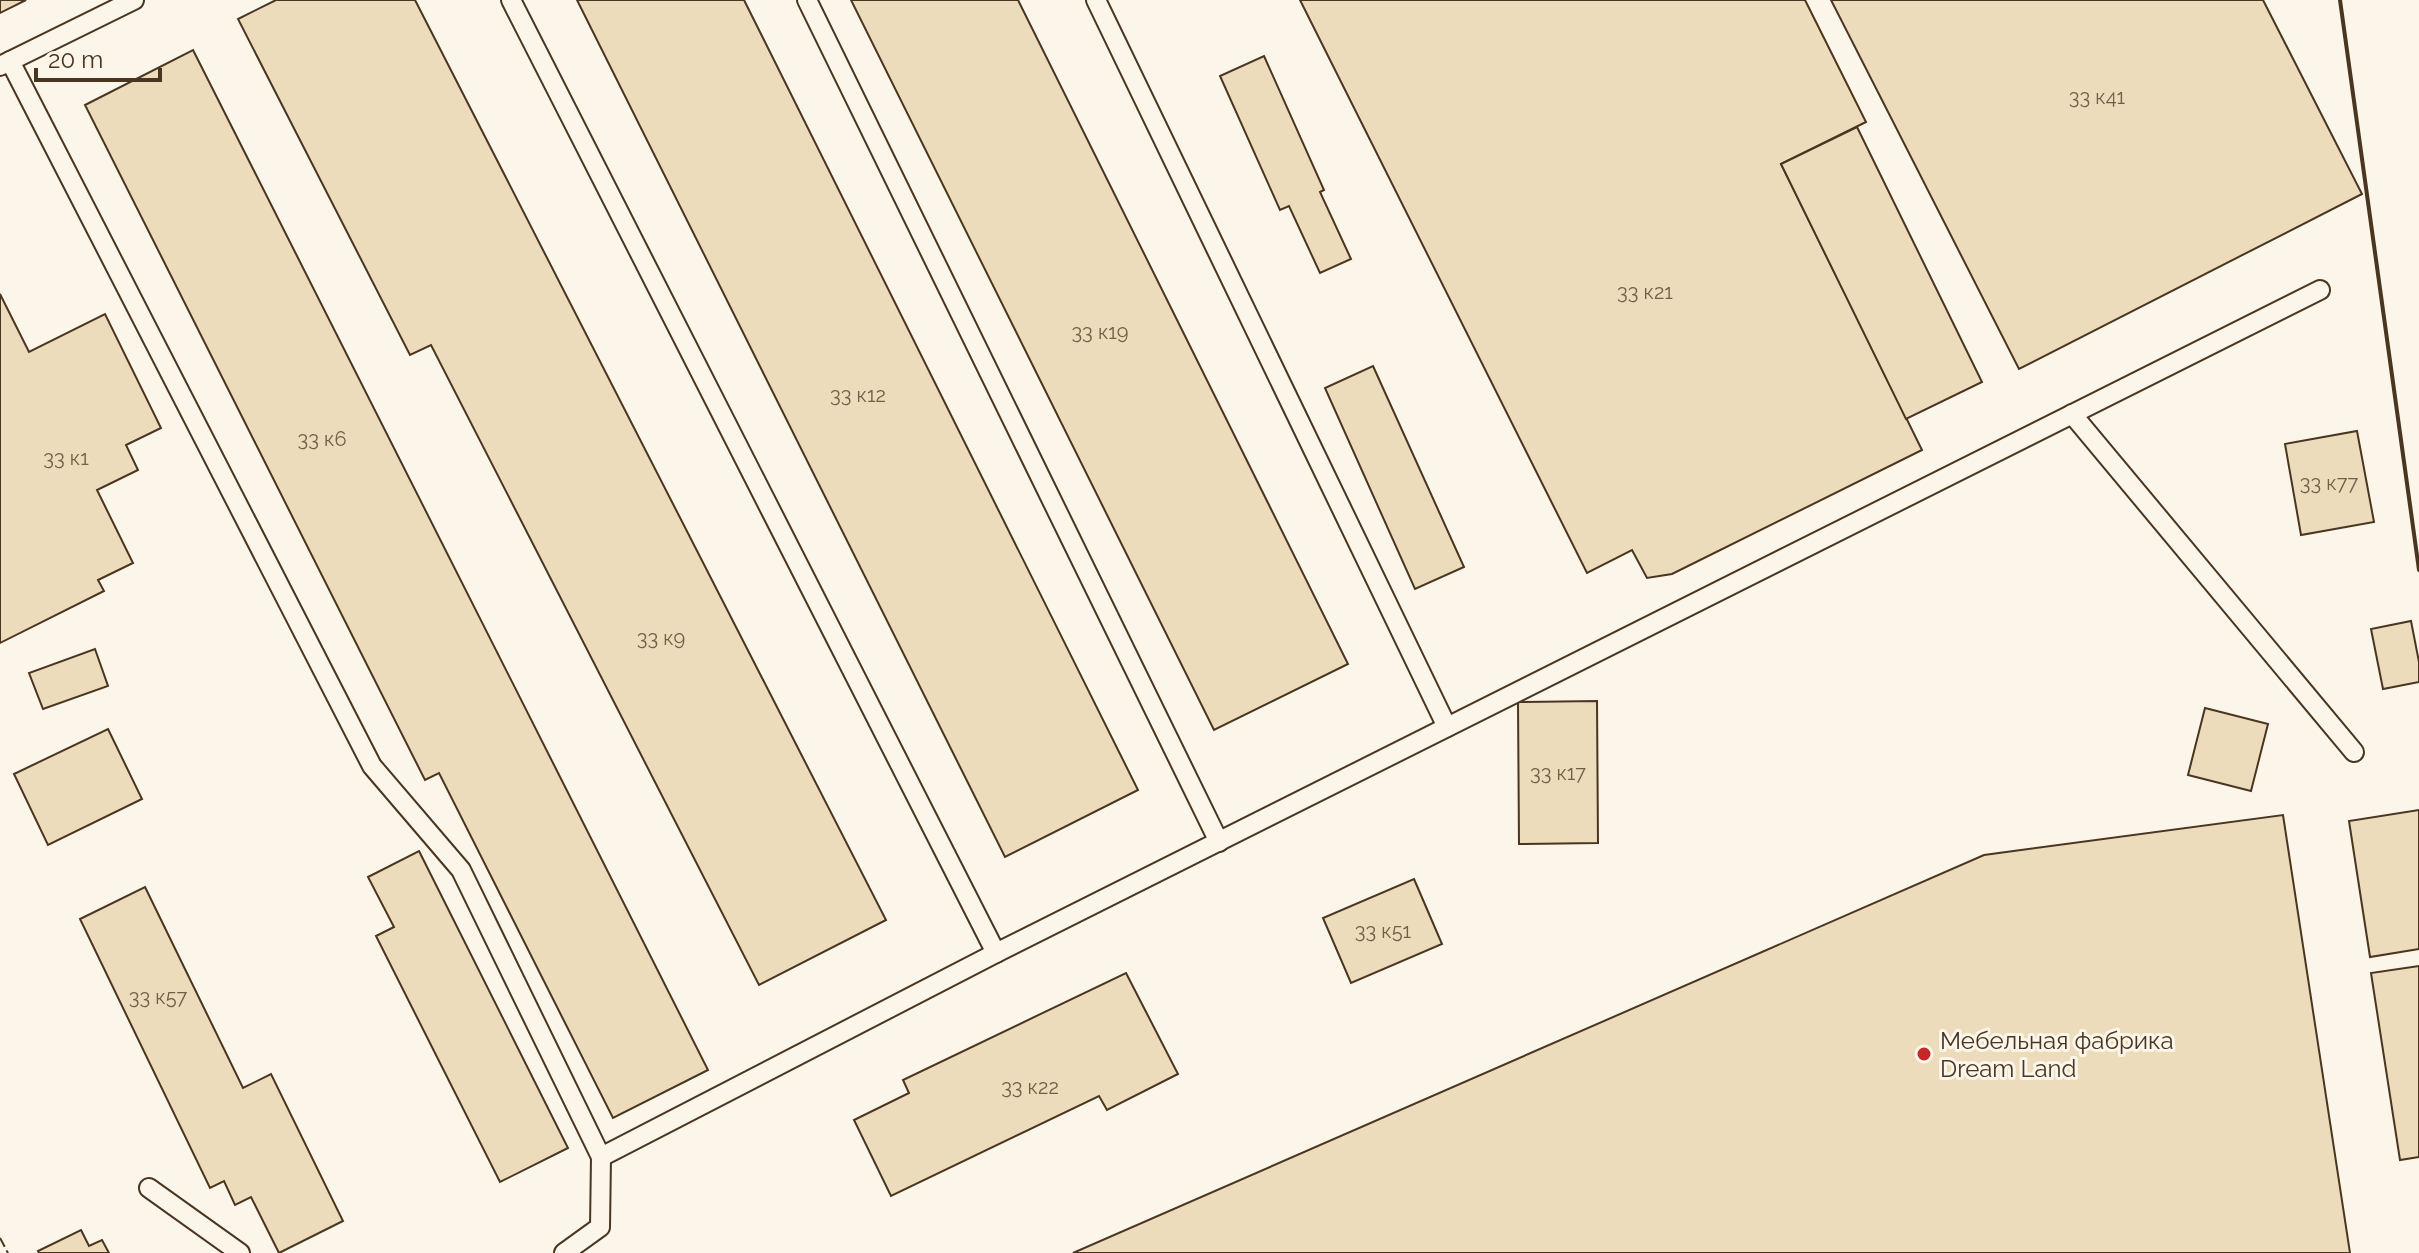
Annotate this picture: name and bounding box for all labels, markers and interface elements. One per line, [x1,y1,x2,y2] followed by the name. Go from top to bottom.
[36,32,160,82] scale bar
[48,45,103,74] text: 20 m
[2069,85,2126,109] house number: 33 к41
[1617,280,1673,304] house number: 33 к21
[1071,320,1129,344] house number: 33 к19
[830,383,886,407] house number: 33 к12
[298,427,346,451] house number: 33 к6
[43,446,89,470] house number: 33 к1
[2300,471,2358,495] house number: 33 к77
[637,626,685,650] house number: 33 к9
[1530,761,1586,785] house number: 33 к17
[1355,919,1412,943] house number: 33 к51
[129,985,187,1009] house number: 33 к57
[1940,1026,2174,1083] place label: Мебельная фабрика Dream Land
[1915,1045,1933,1063] marker: Мебельная фабрика Dream Land
[1001,1075,1059,1099] house number: 33 к22

